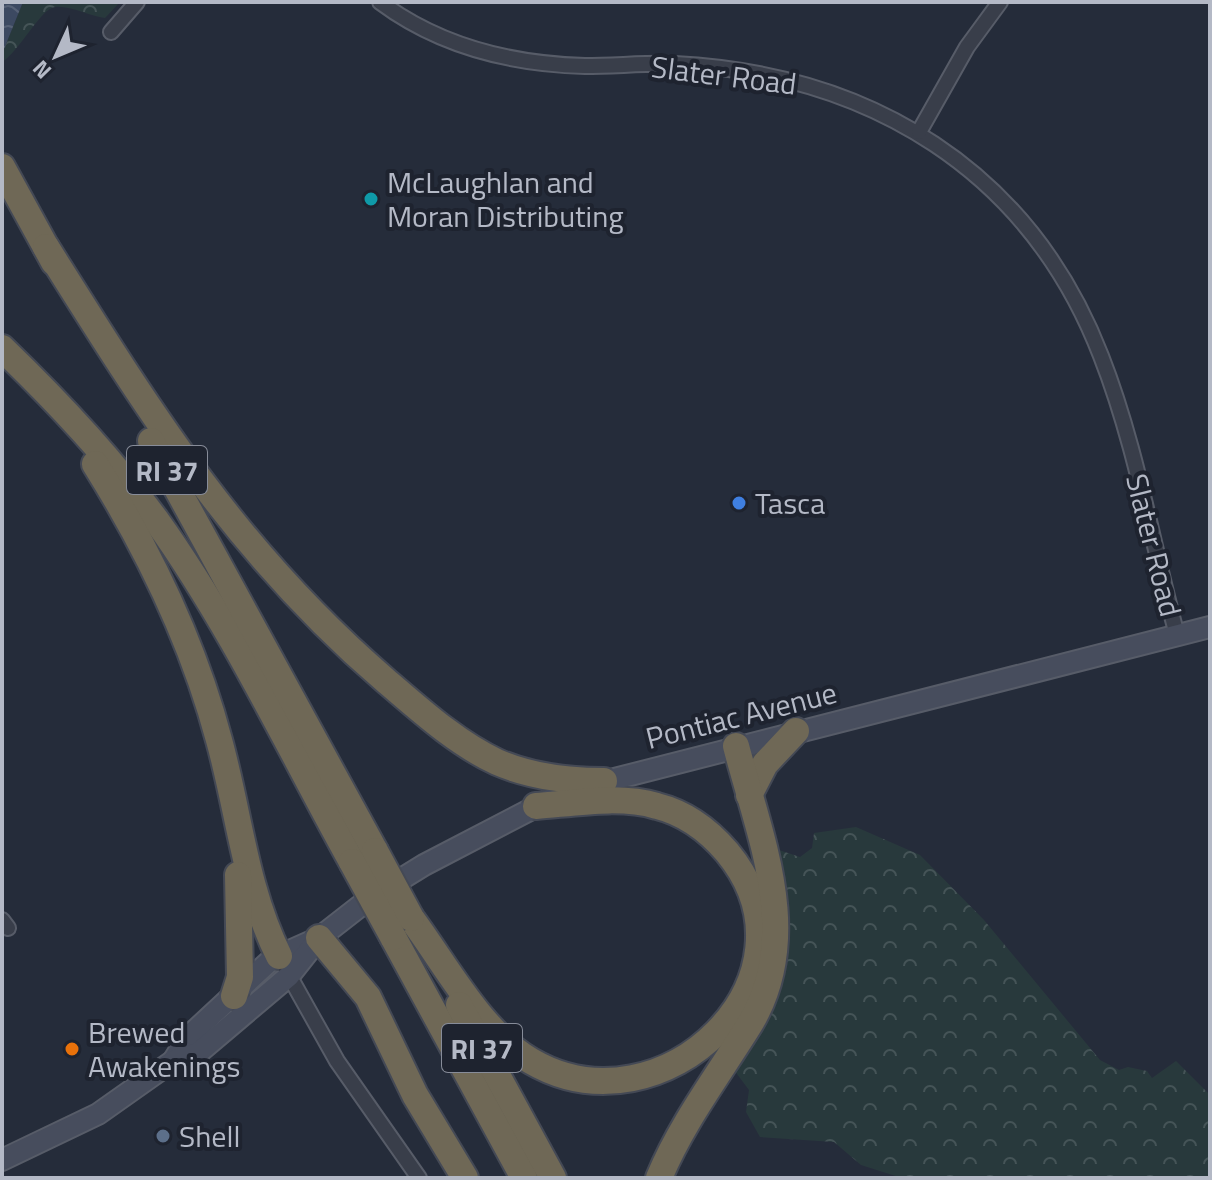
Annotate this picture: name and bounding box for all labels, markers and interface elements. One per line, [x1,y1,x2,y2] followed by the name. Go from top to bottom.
[16,16,96,96] north arrow
[649,43,799,107] street label: Slater Road
[24,53,59,87] text: N
[387,159,624,239] place label: McLaughlan and Moran Distributing
[362,190,380,208] marker: McLaughlan and Moran Distributing
[127,446,207,494] road number: RI 37
[1114,469,1194,621] street label: Slater Road
[755,480,825,526] place label: Tasca
[730,494,748,512] marker: Tasca
[641,669,841,761] street label: Pontiac Avenue
[88,1009,240,1089] place label: Brewed Awakenings
[442,1024,522,1072] road number: RI 37
[63,1040,81,1058] marker: Brewed Awakenings
[179,1113,240,1159] place label: Shell
[154,1127,172,1145] marker: Shell

